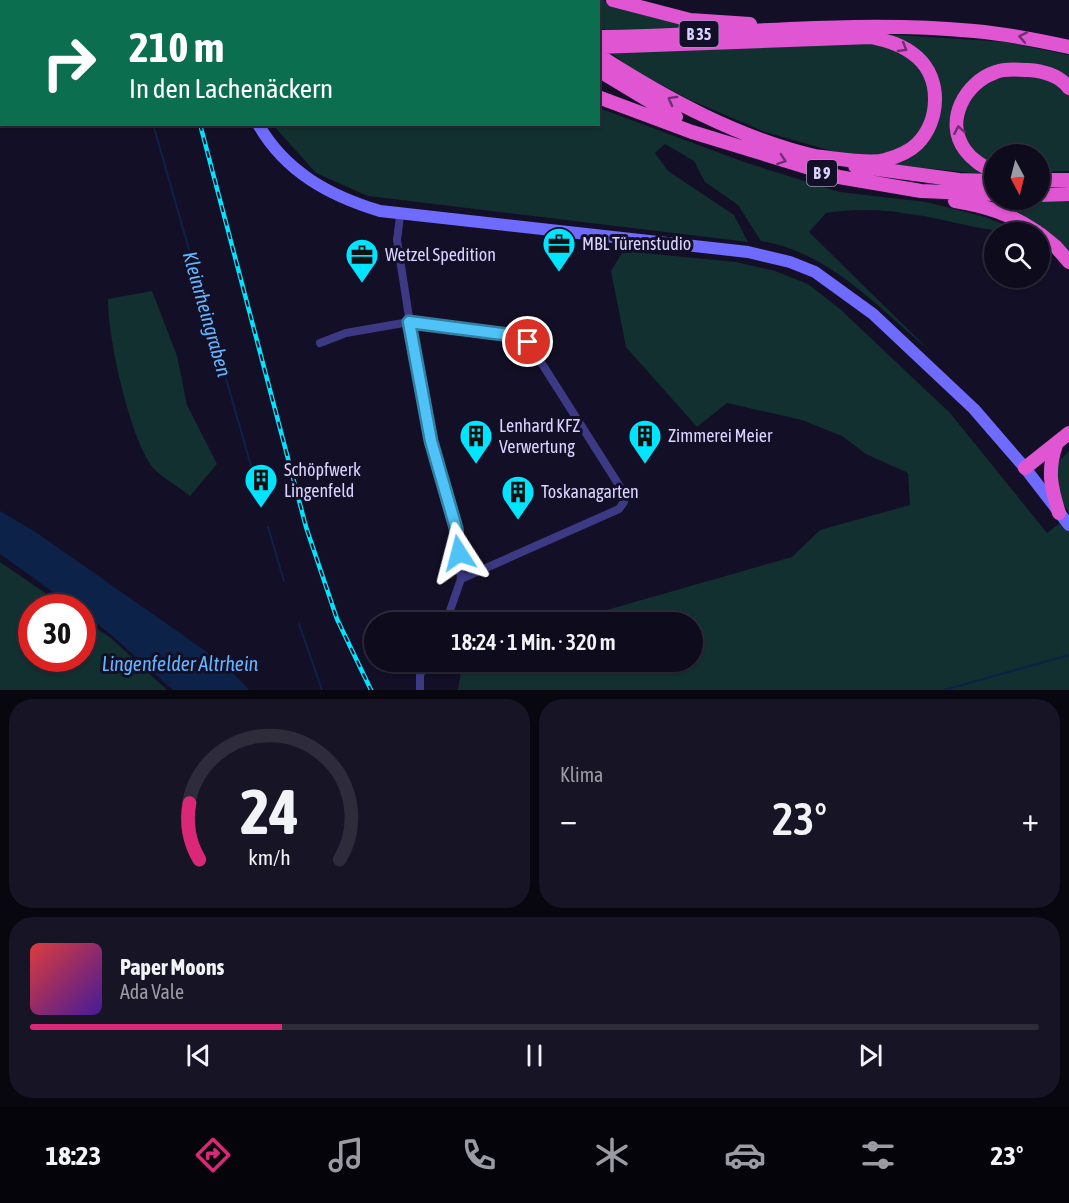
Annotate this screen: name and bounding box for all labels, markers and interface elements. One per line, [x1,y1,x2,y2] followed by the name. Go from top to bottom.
[680,21,718,47] road number: B 35
[129,23,224,71] text: 210 m
[30,24,108,102] icon: right
[1018,31,1028,44] one-way arrow
[897,40,907,52] one-way arrow
[129,73,333,104] text: In den Lachenäckern
[668,96,678,107] one-way arrow
[953,125,965,135] one-way arrow
[984,144,1050,210] north arrow
[984,144,1050,288] map controls
[776,153,787,166] one-way arrow
[807,160,837,186] road number: B 9
[984,222,1050,288] button: search
[541,226,577,273] office icon: MBL Türenstudio
[582,233,691,254] place label: MBL Türenstudio
[344,237,380,284] office icon: Wetzel Spedition
[385,244,496,265] place label: Wetzel Spedition
[179,248,236,380] water label: Kleinrheingraben
[502,316,553,367] pin
[511,325,544,358] icon: arrive
[499,415,580,457] place label: Lenhard KFZ Verwertung
[458,418,494,465] building icon: Lenhard KFZ Verwertung
[627,418,663,465] building icon: Zimmerei Meier
[668,425,773,446] place label: Zimmerei Meier
[284,459,361,501] place label: Schöpfwerk Lingenfeld
[243,462,279,509] building icon: Schöpfwerk Lingenfeld
[500,474,536,521] building icon: Toskanagarten
[541,481,639,502] place label: Toskanagarten
[427,521,491,585] position arrow
[18,594,96,672] speed limit sign: 30
[451,629,616,655] text: 18:24 · 1 Min. · 320 m
[102,652,259,675] water label: Lingenfelder Altrhein
[560,763,603,786] text: Klima
[240,776,299,847] text: 24
[772,793,827,845] text: 23°
[560,800,577,838] text: −
[1022,800,1039,838] text: +
[248,846,291,871] text: km/h
[120,954,224,980] text: Paper Moons
[120,980,184,1003] text: Ada Vale
[182,1039,215,1072] icon: previous
[518,1039,551,1072] icon: pause
[854,1039,887,1072] icon: next
[192,1134,234,1176] icon: directions
[325,1134,367,1176] icon: music
[458,1134,500,1176] icon: phone
[591,1134,633,1176] icon: climate
[724,1134,766,1176] icon: car
[857,1134,899,1176] icon: filters
[46,1140,101,1171] text: 18:23
[991,1140,1023,1171] text: 23°

